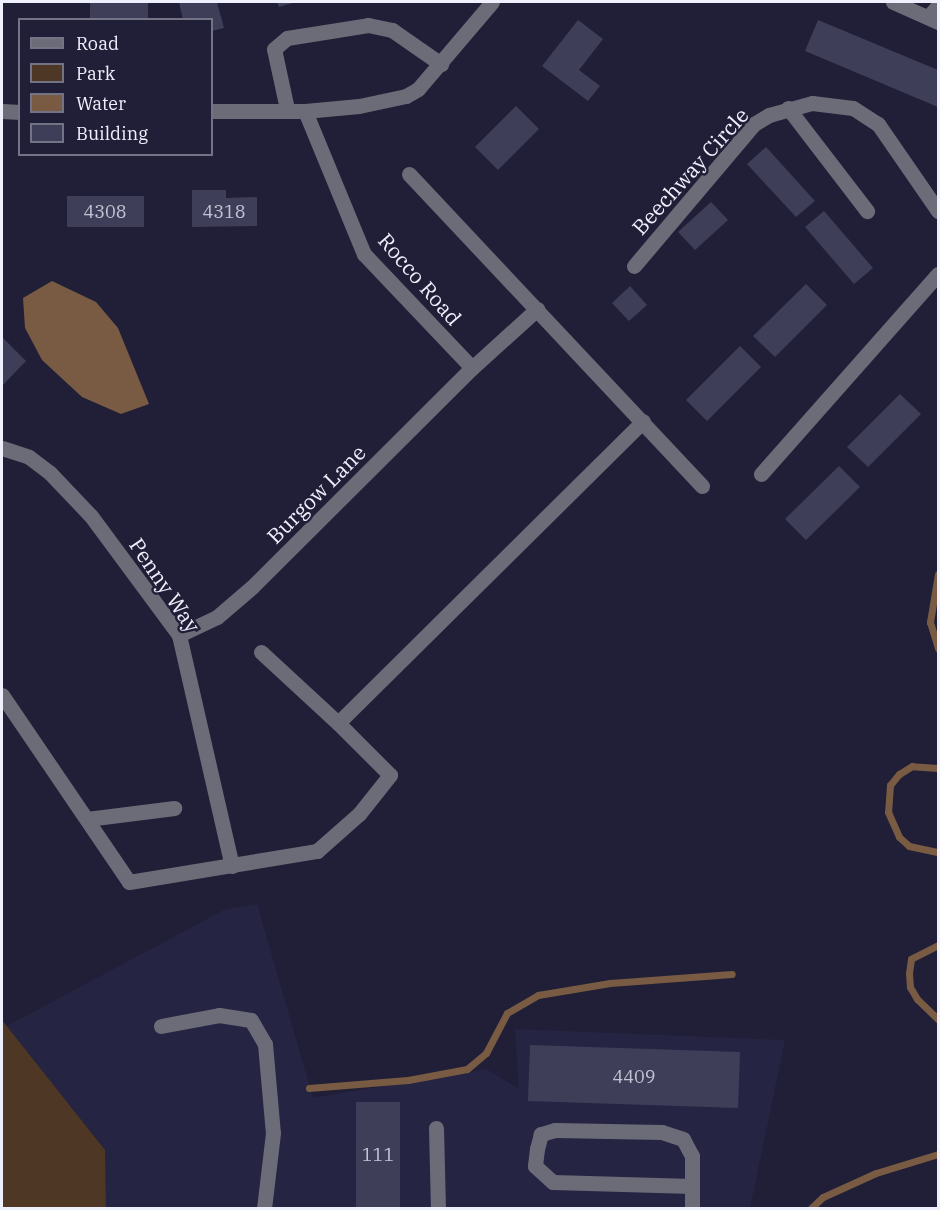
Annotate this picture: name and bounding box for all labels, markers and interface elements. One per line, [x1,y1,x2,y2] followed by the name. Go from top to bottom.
[18,18,213,156] legend
[76,32,119,55] text: Road
[76,62,115,85] text: Park
[76,92,126,115] text: Water
[627,102,753,240] street label: Beechway Circle
[76,122,148,145] text: Building
[83,201,127,223] house number: 4308
[202,201,246,223] house number: 4318
[373,228,467,330] street label: Rocco Road
[261,439,371,549] street label: Burgow Lane
[124,533,206,637] street label: Penny Way
[612,1066,656,1088] house number: 4409
[362,1144,394,1166] house number: 111

